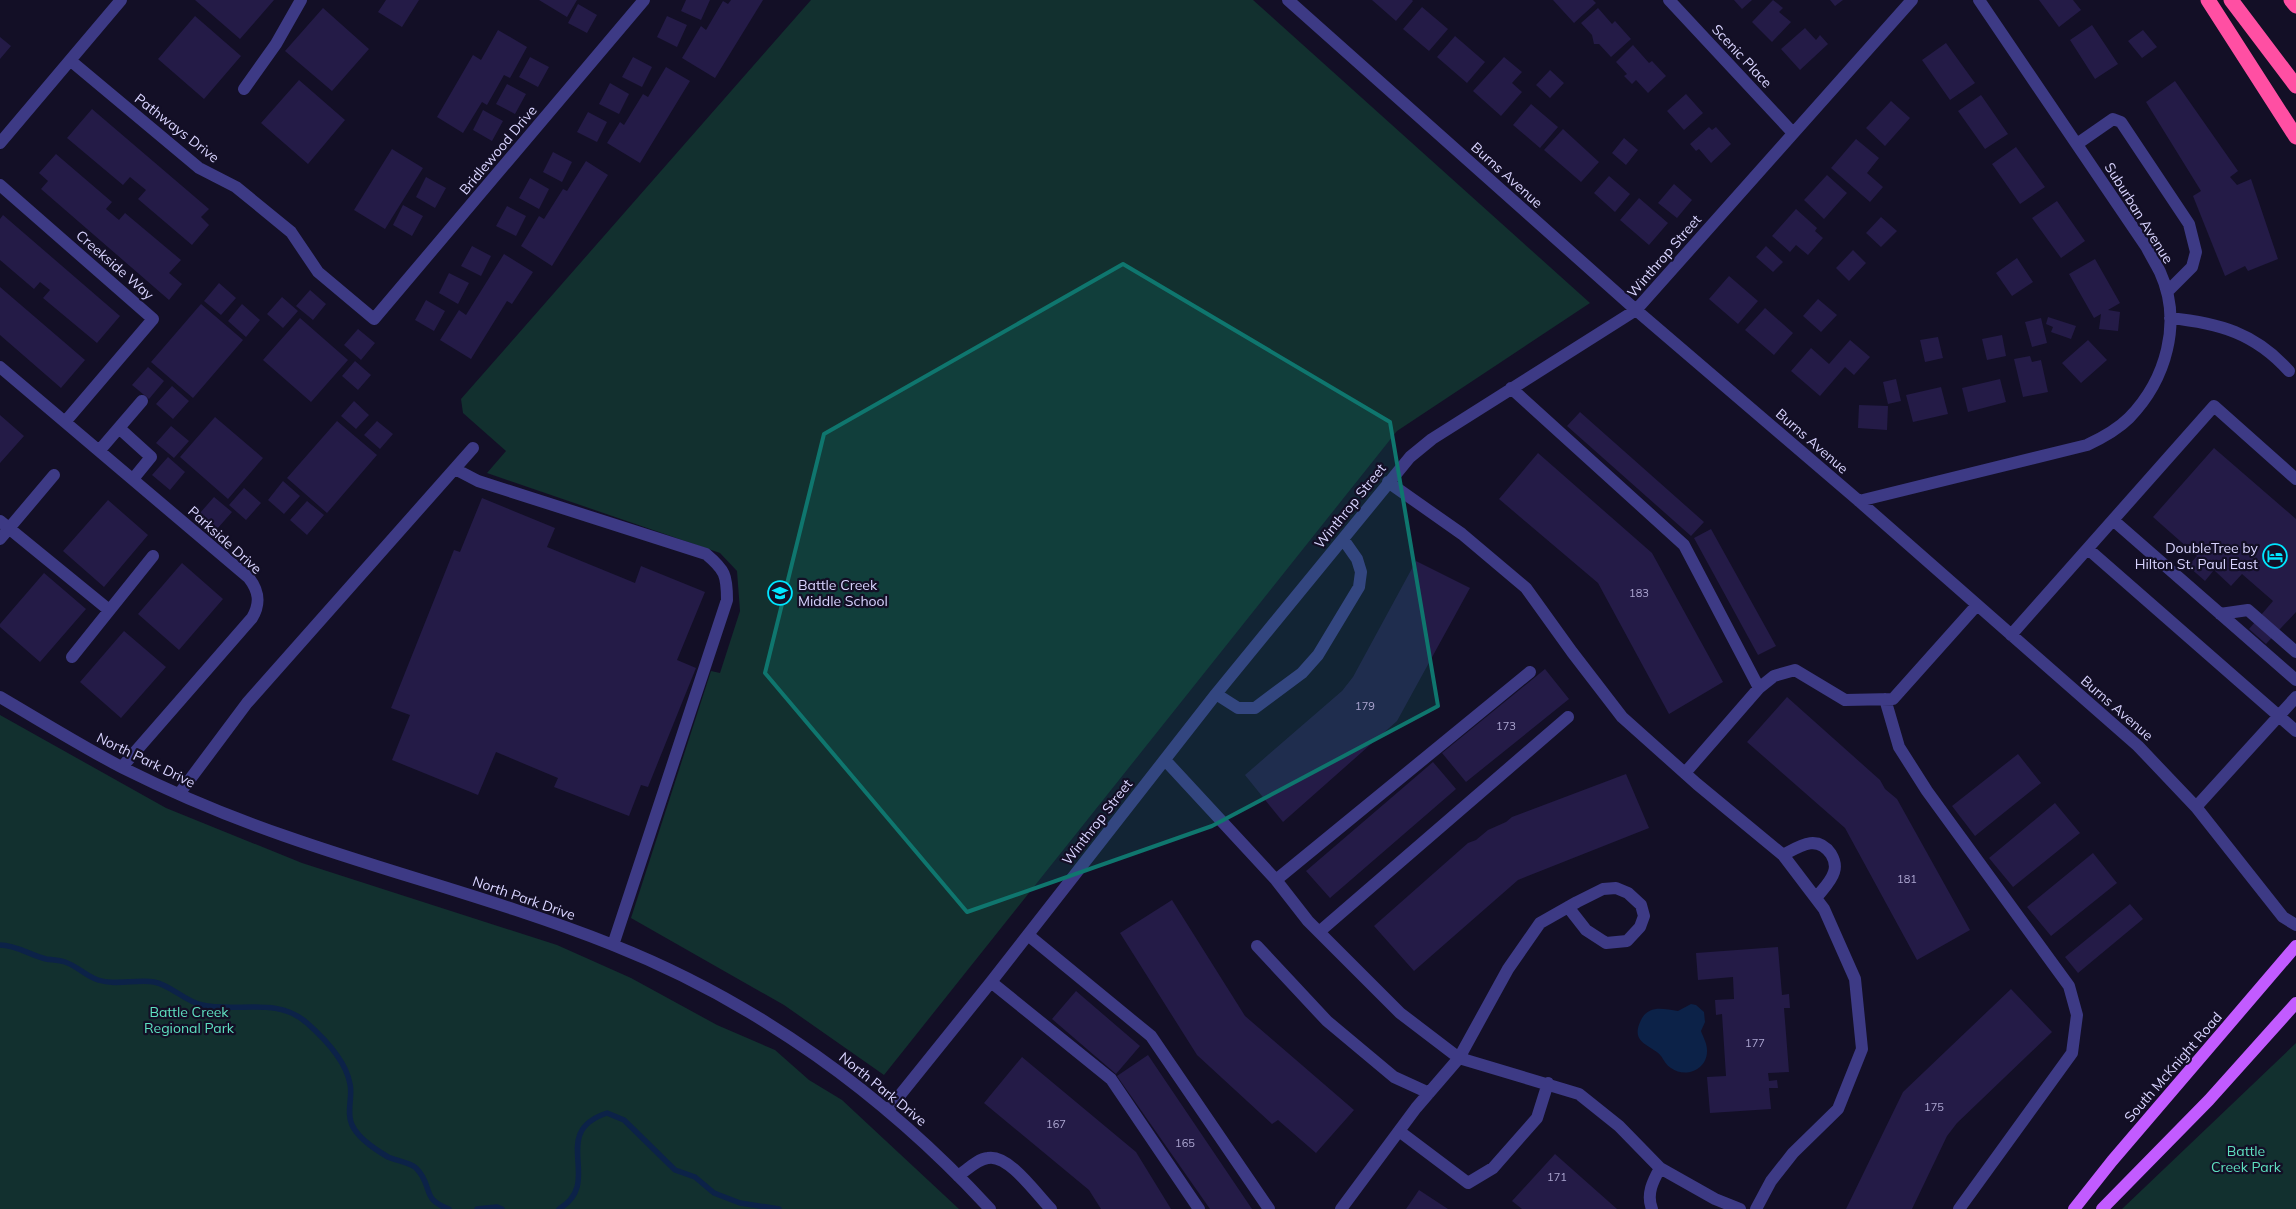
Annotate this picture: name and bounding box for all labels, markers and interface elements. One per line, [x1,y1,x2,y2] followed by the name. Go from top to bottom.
[1708,20,1776,92] street label: Scenic Place
[131,89,223,167] street label: Pathways Drive
[455,102,541,198] street label: Bridlewood Drive
[1467,138,1547,212] street label: Burns Avenue
[2101,159,2177,267] street label: Suburban Avenue
[1623,211,1705,301] street label: Winthrop Street
[72,226,158,304] street label: Creekside Way
[1772,405,1852,477] street label: Burns Avenue
[1310,460,1390,552] street label: Winthrop Street
[184,502,266,578] street label: Parkside Drive
[2135,539,2259,573] place label: DoubleTree by Hilton St. Paul East
[2262,543,2288,569] hotel icon: DoubleTree by Hilton St. Paul East
[798,576,888,610] place label: Battle Creek Middle School
[767,580,793,606] school or university icon: Battle Creek Middle School
[1629,586,1649,600] house number: 183
[2077,672,2157,744] street label: Burns Avenue
[1355,699,1375,713] house number: 179
[1496,719,1516,733] house number: 173
[94,728,198,792] street label: North Park Drive
[1058,775,1136,869] street label: Winthrop Street
[470,872,578,924] street label: North Park Drive
[1897,872,1917,886] house number: 181
[144,1003,235,1037] park label: Battle Creek Regional Park
[2120,1008,2226,1126] street label: South McKnight Road
[1745,1036,1765,1050] house number: 177
[836,1048,930,1130] street label: North Park Drive
[1924,1100,1944,1114] house number: 175
[1046,1117,1066,1131] house number: 167
[1175,1136,1195,1150] house number: 165
[2211,1142,2282,1176] park label: Battle Creek Park
[1547,1170,1567,1184] house number: 171

